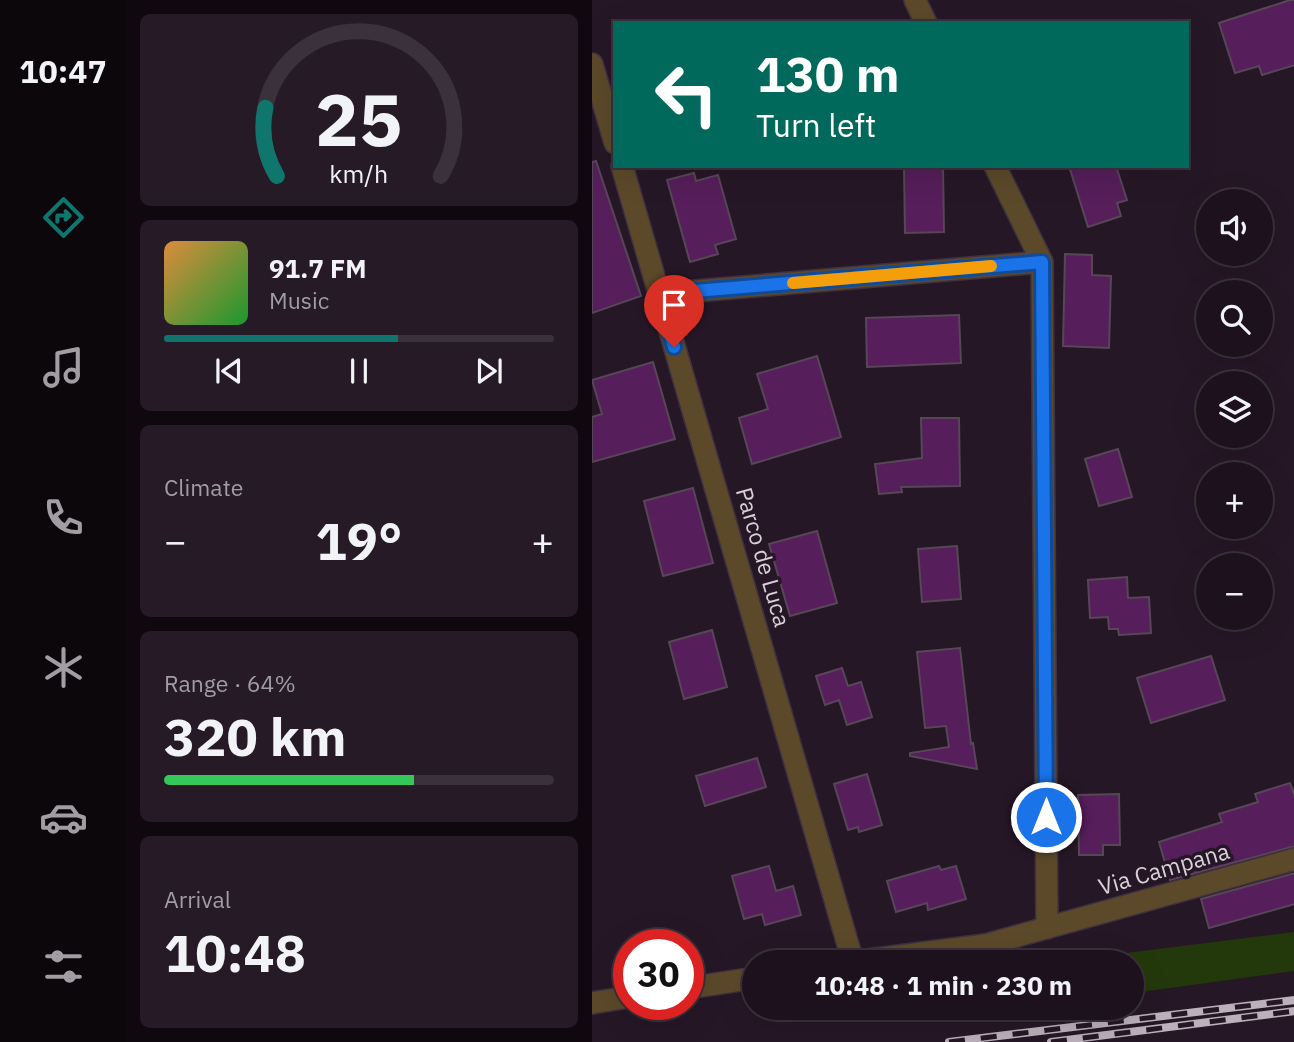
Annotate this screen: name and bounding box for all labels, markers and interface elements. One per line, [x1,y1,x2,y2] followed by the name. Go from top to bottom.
[756,42,900,105] text: 130 m
[641,49,732,140] icon: left
[19,50,107,92] text: 10:47
[315,71,403,166] text: 25
[756,104,876,146] text: Turn left
[330,157,388,190] text: km/h
[1196,189,1273,630] map controls
[1196,189,1273,266] button: sound
[39,193,88,242] icon: directions
[269,251,367,285] text: 91.7 FM
[644,275,704,347] pin
[1196,280,1273,357] button: search
[269,285,329,315] text: Music
[655,286,693,324] icon: arrive
[39,343,88,392] icon: music
[210,352,248,390] icon: previous
[340,352,378,390] icon: pause
[470,352,508,390] icon: next
[1196,371,1273,448] button: layers
[1196,462,1273,539] button: +
[164,472,243,502] text: Climate
[730,484,798,630] street label: Parco de Luca
[39,493,88,542] icon: phone
[316,507,402,574] text: 19°
[164,516,187,565] text: −
[531,516,554,565] text: +
[1196,553,1273,630] button: −
[39,643,88,692] icon: climate
[164,668,296,698] text: Range · 64%
[164,703,346,770] text: 320 km
[1009,780,1083,854] position arrow
[39,793,88,842] icon: car
[1095,835,1233,901] street label: Via Campana
[164,884,231,914] text: Arrival
[164,919,306,986] text: 10:48
[613,929,704,1020] speed limit sign: 30
[39,942,88,991] icon: filters
[814,968,1072,1002] text: 10:48 · 1 min · 230 m

